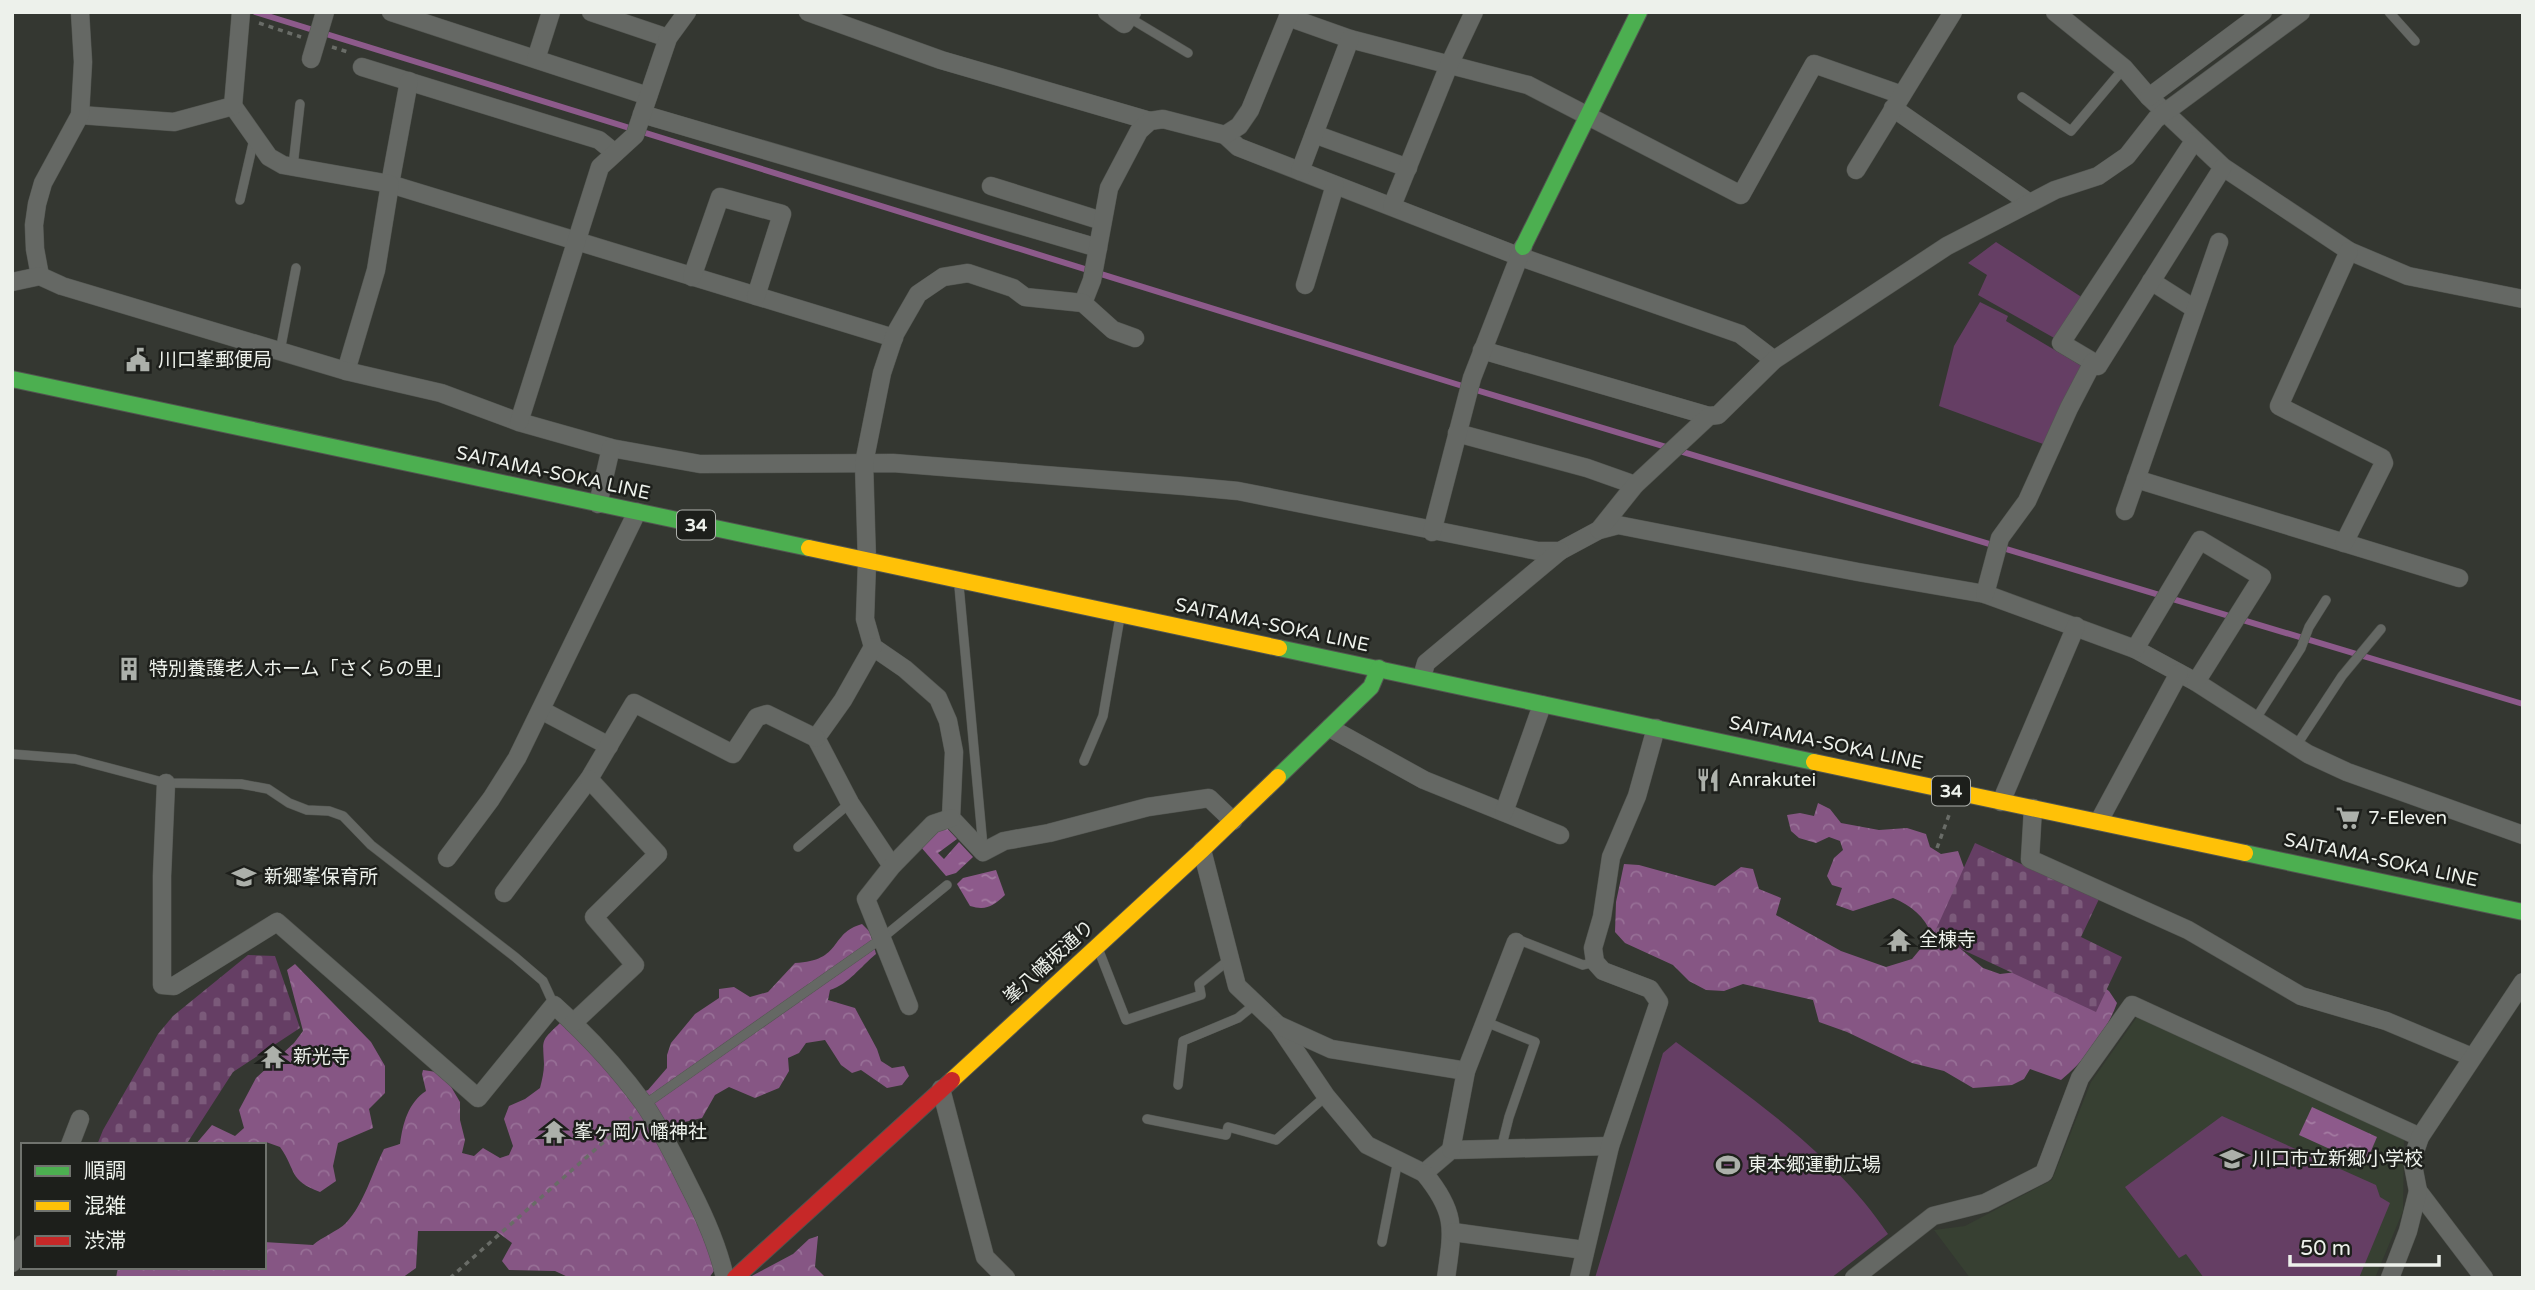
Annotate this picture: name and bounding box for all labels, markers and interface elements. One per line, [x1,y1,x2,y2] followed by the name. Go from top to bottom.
[124,346,152,374] public building icon: 川口峯郵便局
[158,349,272,371] place label: 川口峯郵便局
[454,442,652,504] street label: SAITAMA-SOKA LINE
[677,510,715,540] road number: 34
[1173,594,1371,656] street label: SAITAMA-SOKA LINE
[115,655,143,683] building icon: 特別養護老人ホーム「さくらの里」
[149,658,452,680] place label: 特別養護老人ホーム「さくらの里」
[1727,712,1925,774] street label: SAITAMA-SOKA LINE
[1694,766,1722,794] restaurant icon: Anrakutei
[1728,769,1816,791] place label: Anrakutei
[1932,776,1970,806] road number: 34
[2334,804,2362,832] supermarket icon: 7-Eleven
[2368,807,2447,829] place label: 7-Eleven
[2282,829,2480,891] street label: SAITAMA-SOKA LINE
[230,863,258,891] school or university icon: 新郷峯保育所
[264,866,378,888] place label: 新郷峯保育所
[999,916,1099,1008] street label: 峯八幡坂通り
[1885,926,1913,954] temple icon: 全棟寺
[1919,929,1976,951] place label: 全棟寺
[259,1043,287,1071] temple icon: 新光寺
[293,1046,350,1068] place label: 新光寺
[540,1118,568,1146] temple icon: 峯ヶ岡八幡神社
[574,1121,707,1143] place label: 峯ヶ岡八幡神社
[21,1143,266,1269] legend
[2218,1145,2246,1173] school or university icon: 川口市立新郷小学校
[2252,1148,2423,1170] place label: 川口市立新郷小学校
[1714,1151,1742,1179] sports icon: 東本郷運動広場
[1748,1154,1881,1176] place label: 東本郷運動広場
[84,1159,126,1184] text: 順調
[84,1194,126,1219] text: 混雑
[2290,1224,2439,1268] scale bar
[84,1229,126,1254] text: 渋滞
[2300,1236,2351,1261] text: 50 m

